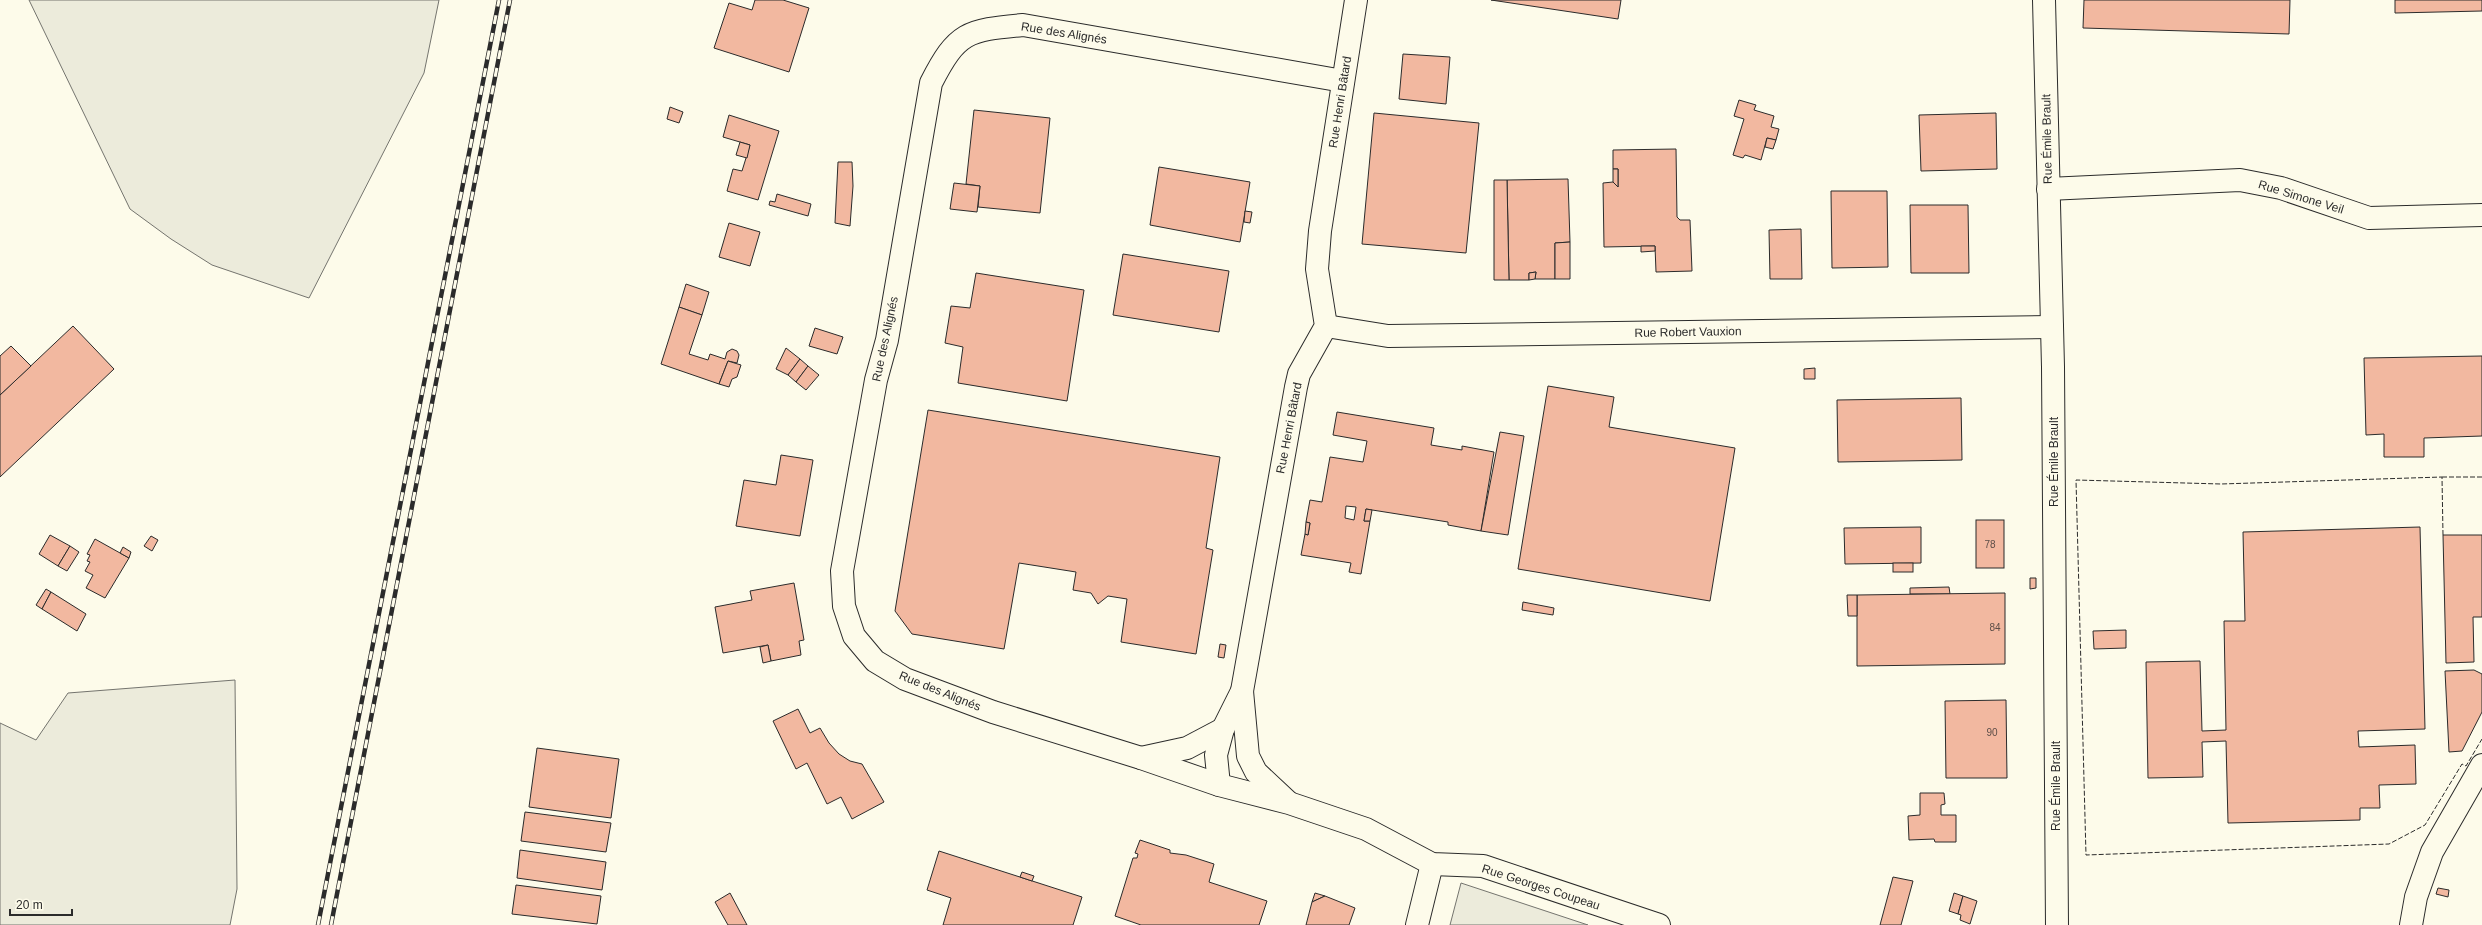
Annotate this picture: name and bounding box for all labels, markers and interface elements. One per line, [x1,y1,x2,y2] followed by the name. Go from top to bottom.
[1020,19,1108,47] street label: Rue des Alignés
[1326,55,1354,149] street label: Rue Henri Bâtard
[2038,93,2055,184] street label: Rue Émile Brault
[2257,177,2345,217] street label: Rue Simone Veil
[869,295,901,383] street label: Rue des Alignés
[1634,324,1742,340] street label: Rue Robert Vauxion
[1273,381,1305,475] street label: Rue Henri Bâtard
[2046,416,2061,507] street label: Rue Émile Brault
[1984,539,1996,550] house number: 78
[1989,622,2001,633] house number: 84
[897,668,983,714] street label: Rue des Alignés
[1986,727,1998,738] house number: 90
[2048,740,2063,831] street label: Rue Émile Brault
[1480,861,1602,913] street label: Rue Georges Coupeau
[10,891,72,917] scale bar
[16,898,43,912] text: 20 m

